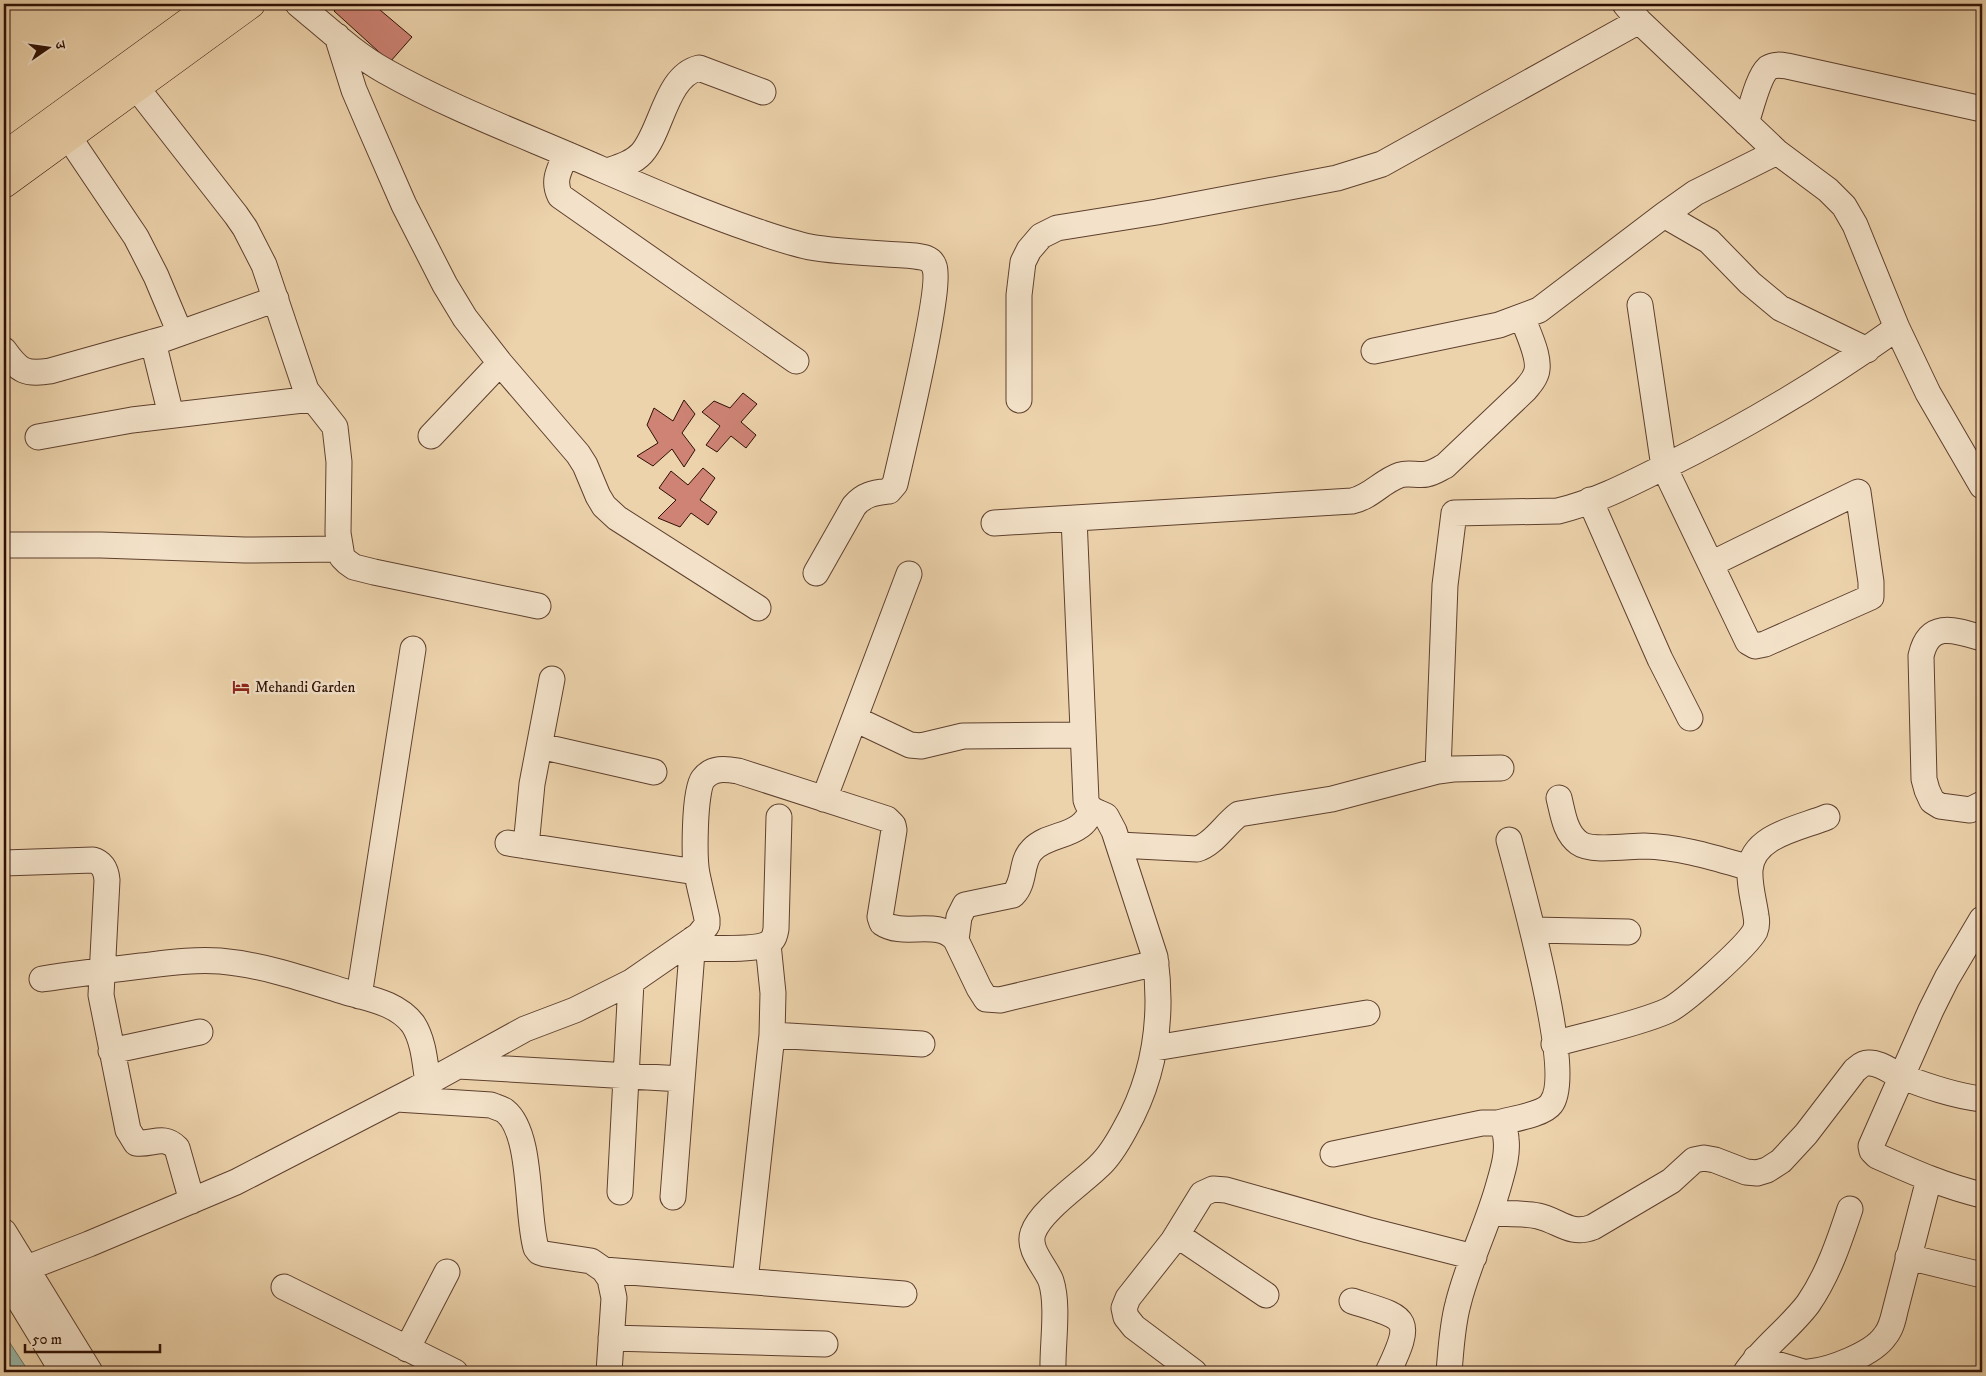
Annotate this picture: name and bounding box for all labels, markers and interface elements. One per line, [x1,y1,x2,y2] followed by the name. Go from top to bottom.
[22,22,72,72] north arrow
[50,39,69,52] text: उ
[231,677,251,697] hotel icon: Mehandi Garden
[255,678,355,697] place label: Mehandi Garden
[25,1321,160,1353] scale bar
[32,1330,62,1349] text: 50 m

